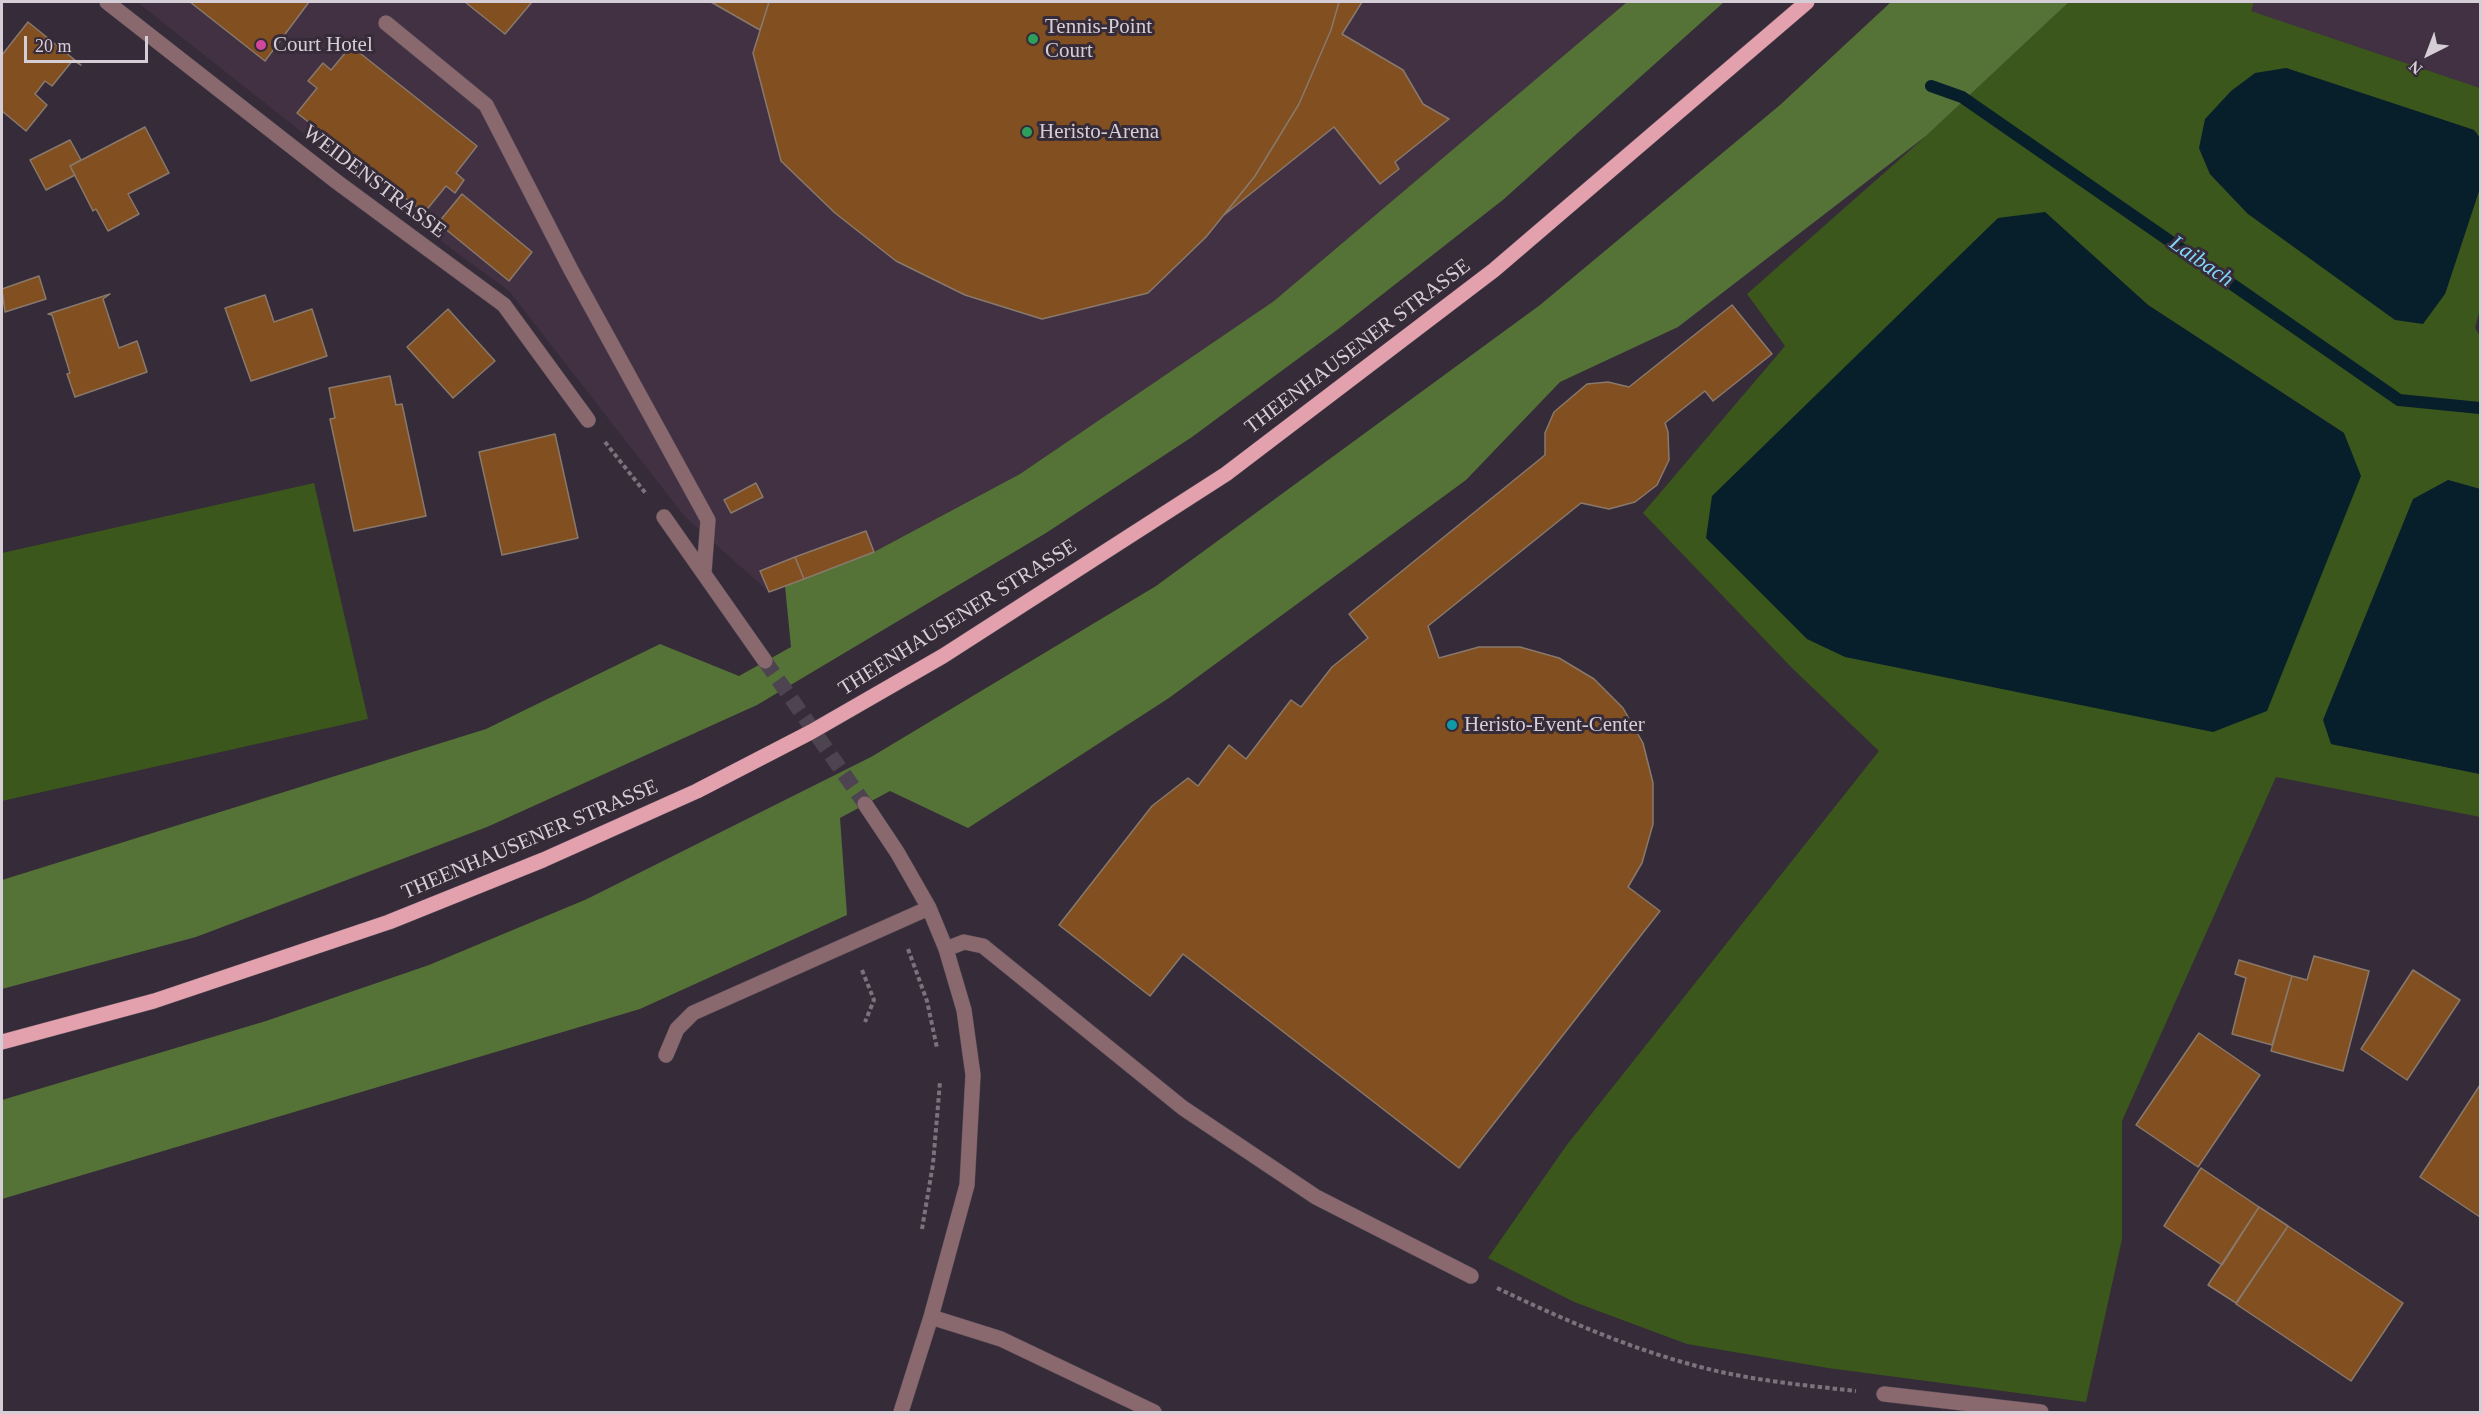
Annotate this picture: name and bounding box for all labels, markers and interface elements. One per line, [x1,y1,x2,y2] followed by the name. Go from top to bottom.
[1045,14,1152,64] place label: Tennis-Point Court
[27,24,152,62] scale bar
[2398,24,2458,84] north arrow
[273,32,373,58] place label: Court Hotel
[1026,32,1040,46] marker: Tennis-Point Court
[35,36,72,56] text: 20 m
[254,38,268,52] marker: Court Hotel
[2406,58,2426,78] text: N
[1039,119,1159,145] place label: Heristo-Arena
[297,120,451,244] street label: WEIDENSTRASSE
[1020,125,1034,139] marker: Heristo-Arena
[2164,231,2238,293] water label: Laibach
[1240,254,1476,440] street label: THEENHAUSENER STRASSE
[834,534,1082,702] street label: THEENHAUSENER STRASSE
[1464,712,1645,738] place label: Heristo-Event-Center
[1445,718,1459,732] marker: Heristo-Event-Center
[398,774,662,906] street label: THEENHAUSENER STRASSE

